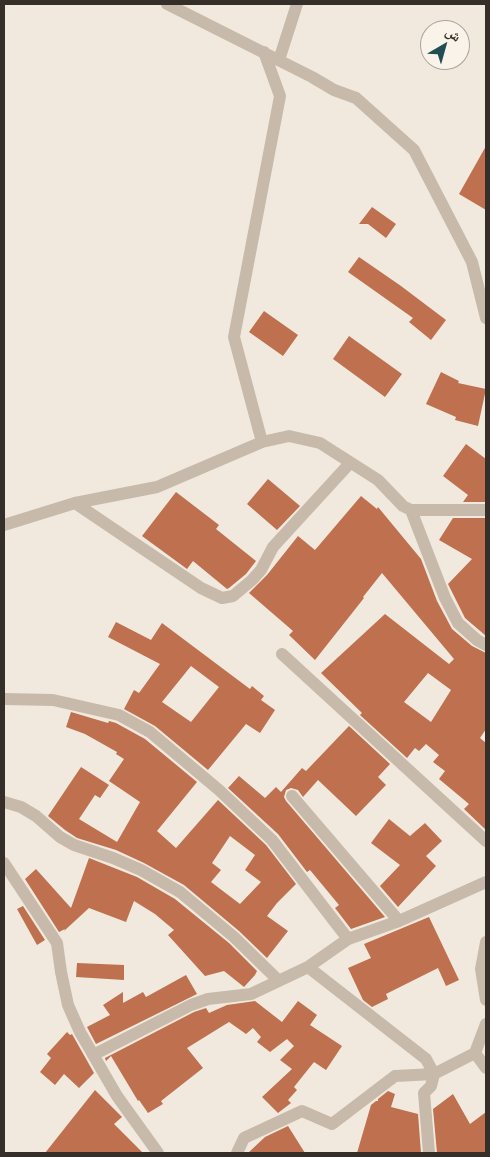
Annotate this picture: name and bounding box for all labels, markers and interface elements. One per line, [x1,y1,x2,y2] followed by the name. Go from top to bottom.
[420,20,470,70] north arrow
[442,22,466,46] text: ش

